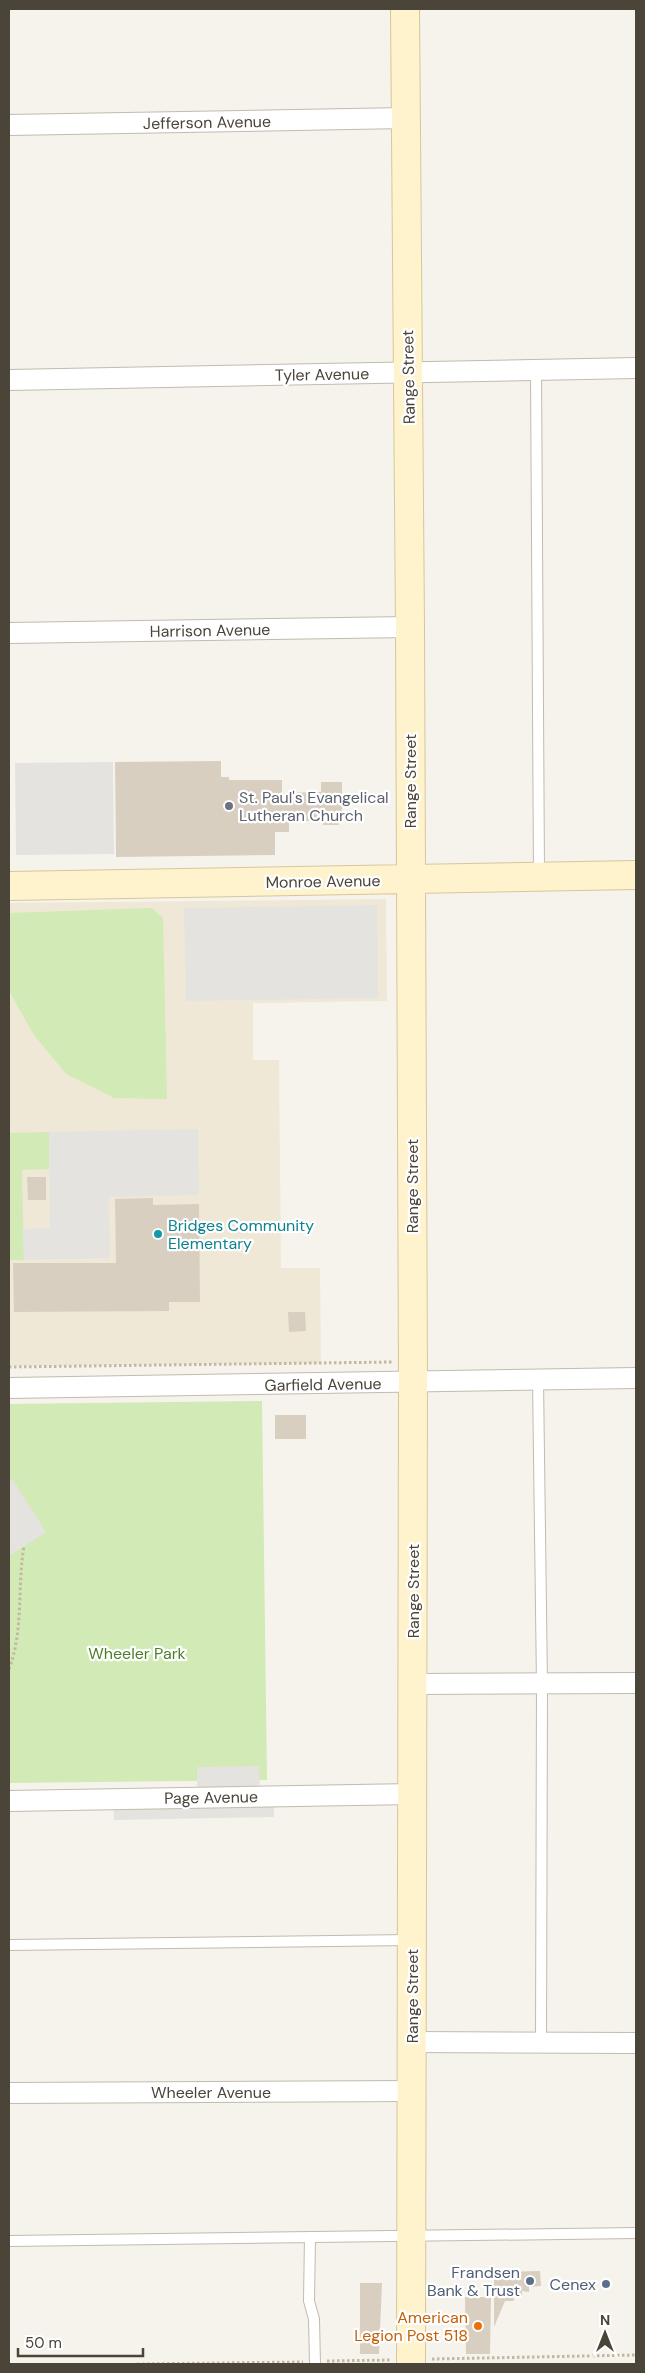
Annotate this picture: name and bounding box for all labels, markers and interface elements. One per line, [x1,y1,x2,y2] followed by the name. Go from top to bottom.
[143,111,271,134] street label: Jefferson Avenue
[397,330,420,424] street label: Range Street
[275,363,369,386] street label: Tyler Avenue
[150,619,270,642] street label: Harrison Avenue
[400,734,421,828] street label: Range Street
[239,787,389,826] place label: St. Paul's Evangelical Lutheran Church
[223,800,235,812] marker: St. Paul's Evangelical Lutheran Church
[265,870,381,893] street label: Monroe Avenue
[402,1139,423,1233] street label: Range Street
[168,1215,314,1254] place label: Bridges Community Elementary
[152,1228,164,1240] marker: Bridges Community Elementary
[264,1373,382,1396] street label: Garfield Avenue
[403,1544,424,1638] street label: Range Street
[88,1643,186,1664] park label: Wheeler Park
[164,1786,258,1809] street label: Page Avenue
[402,1949,423,2043] street label: Range Street
[151,2082,271,2103] street label: Wheeler Avenue
[427,2262,520,2301] place label: Frandsen Bank & Trust
[550,2274,596,2295] place label: Cenex
[524,2275,536,2287] marker: Frandsen Bank & Trust
[600,2278,612,2290] marker: Cenex
[354,2307,468,2346] place label: American Legion Post 518
[580,2308,630,2358] north arrow
[600,2311,610,2329] text: N
[472,2320,484,2332] marker: American Legion Post 518
[18,2326,142,2358] scale bar
[25,2333,62,2353] text: 50 m

